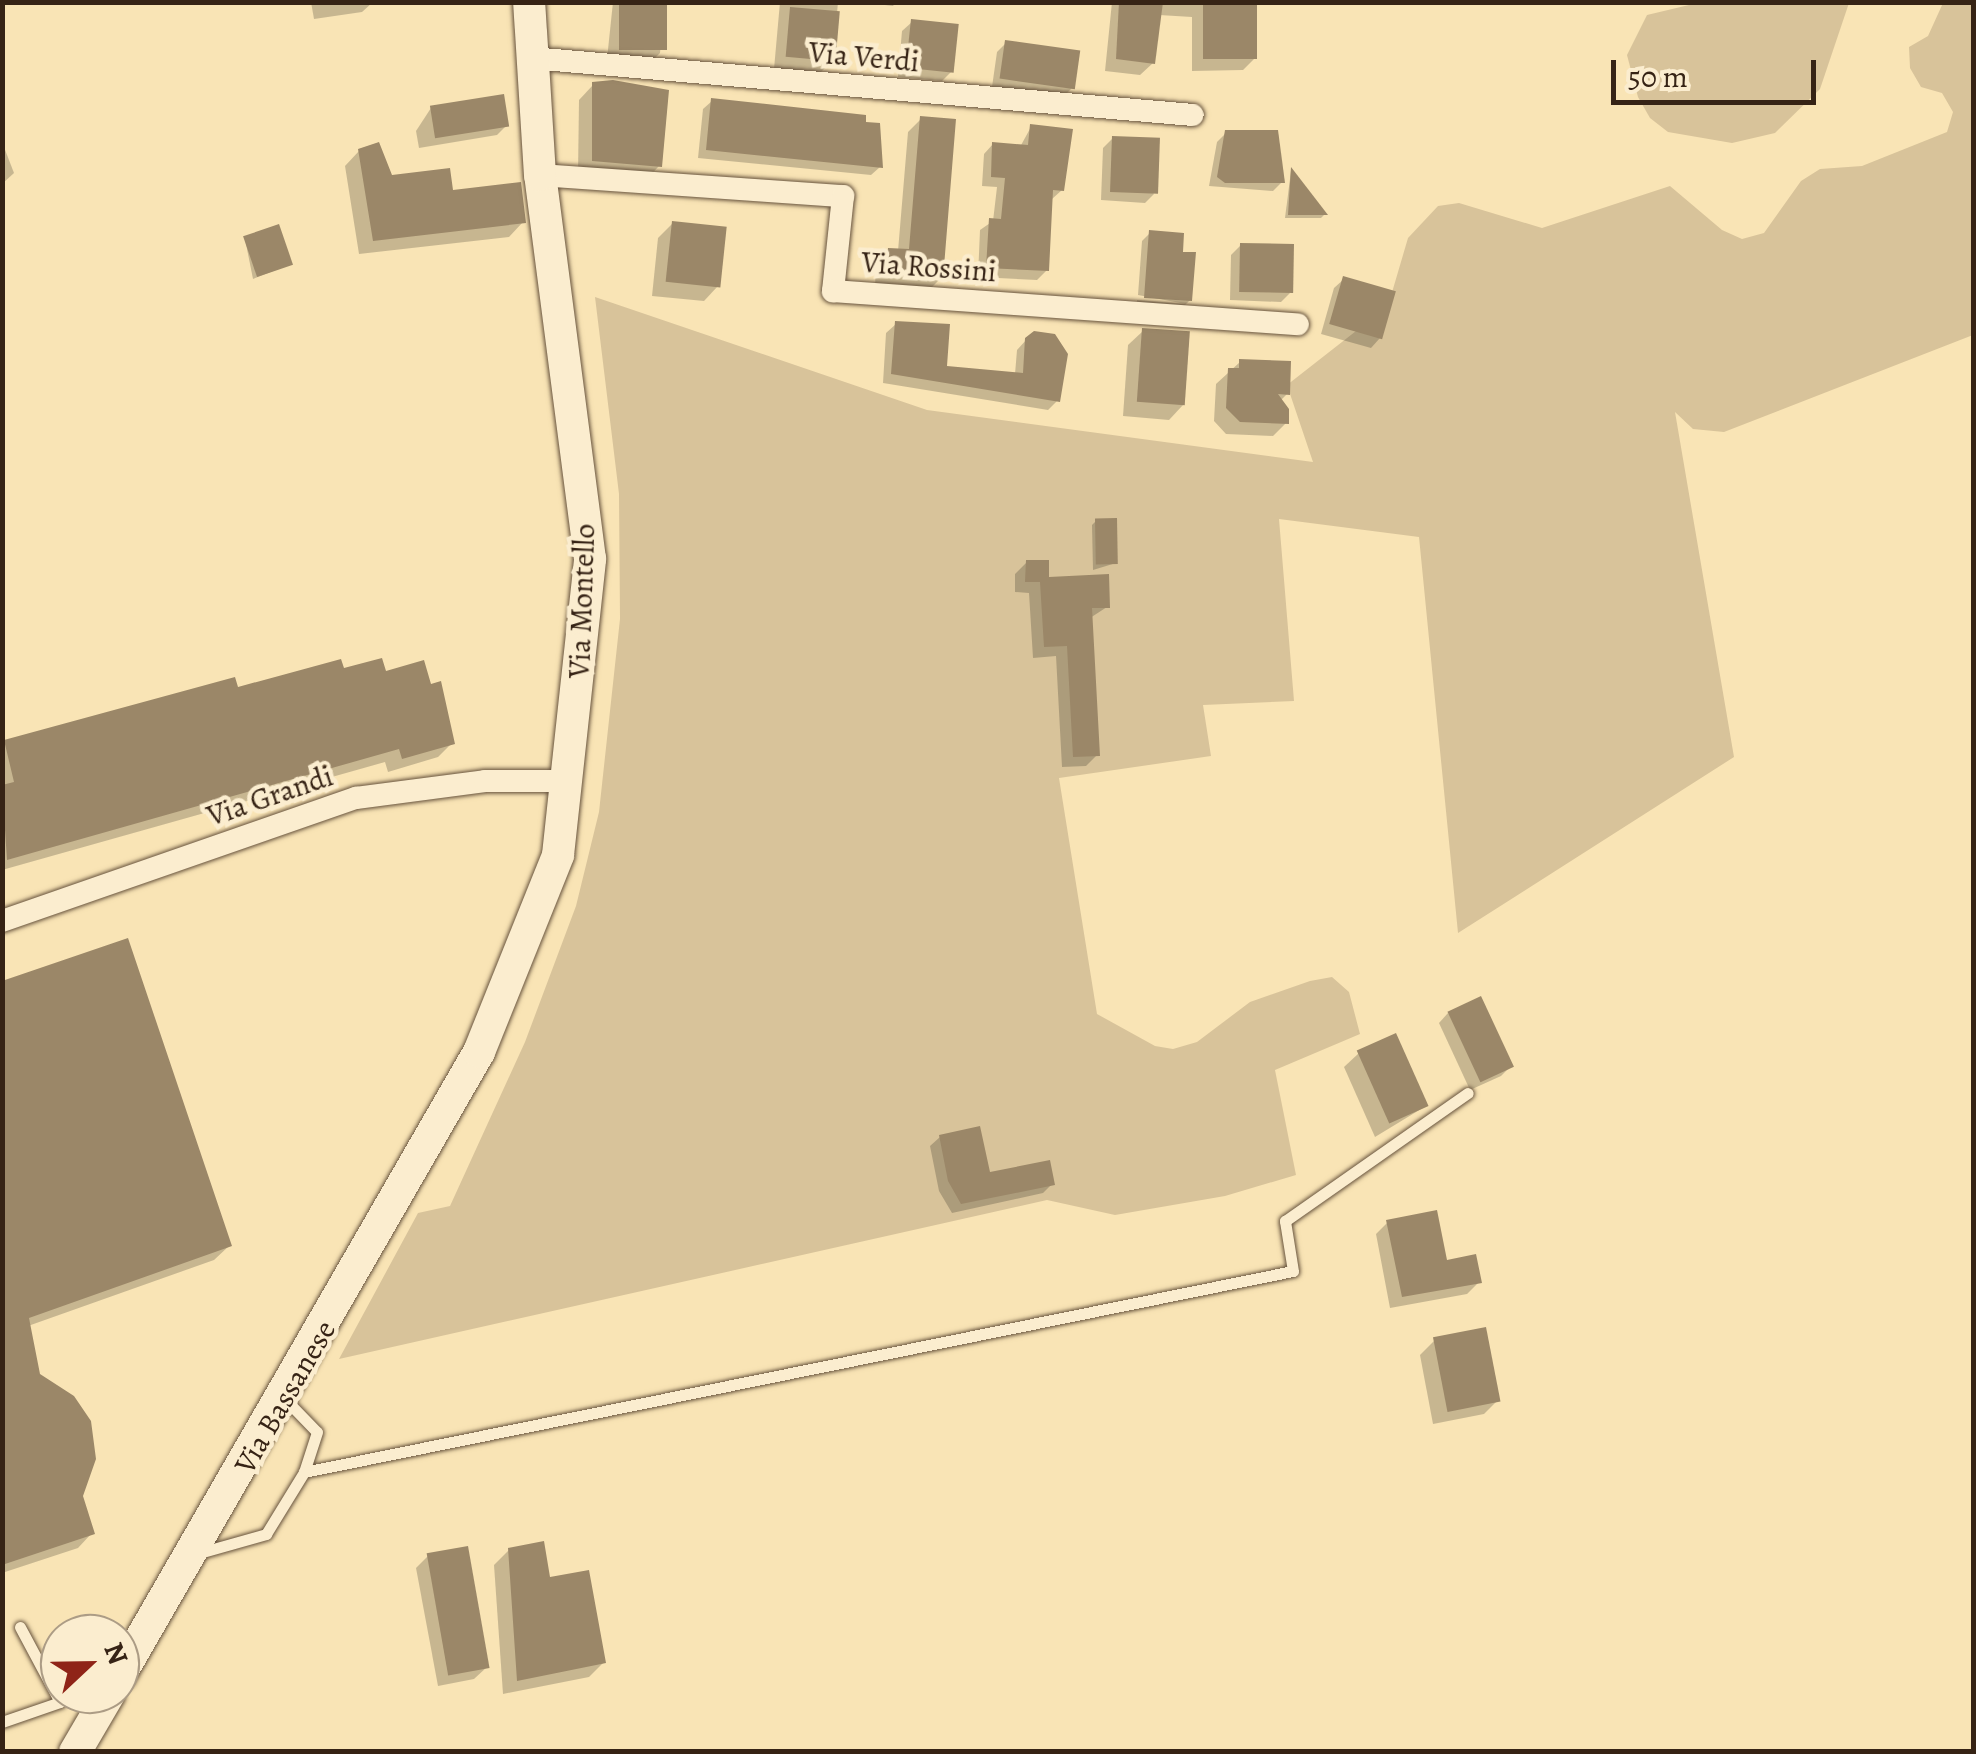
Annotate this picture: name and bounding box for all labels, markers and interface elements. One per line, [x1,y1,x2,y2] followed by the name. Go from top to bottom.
[807,34,921,80] street label: Via Verdi
[1616,40,1821,102] scale bar
[1628,57,1688,97] text: 50 m
[860,244,998,290] street label: Via Rossini
[561,523,603,679] street label: Via Montello
[202,758,338,834] street label: Via Grandi
[227,1314,343,1480] street label: Via Bassanese
[40,1614,140,1714] north arrow
[95,1637,137,1670] text: N

